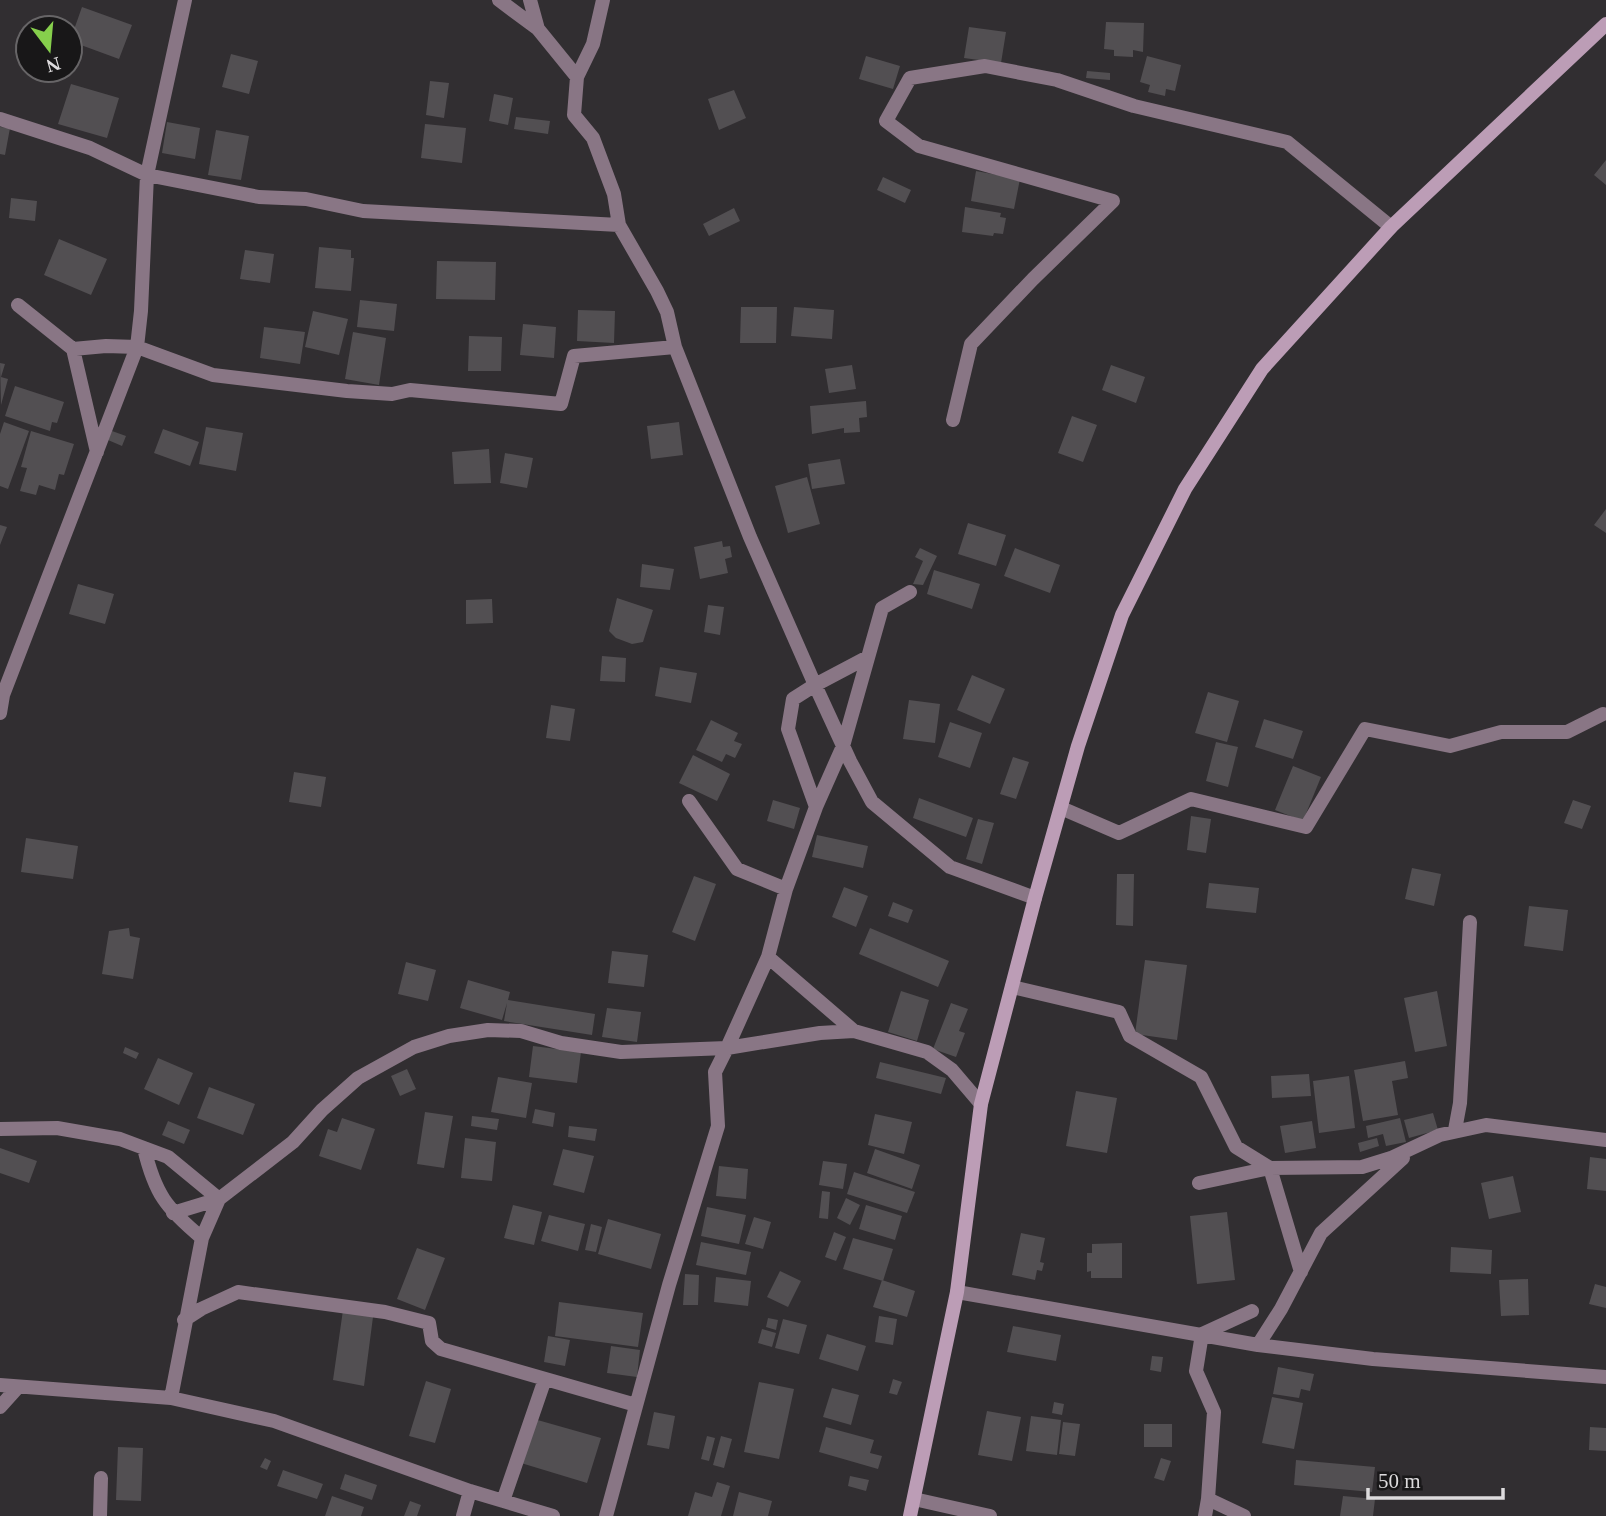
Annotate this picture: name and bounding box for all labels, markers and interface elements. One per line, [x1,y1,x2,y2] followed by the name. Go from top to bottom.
[14,14,84,84] north arrow
[44,53,63,77] text: N
[1368,1456,1503,1500] scale bar
[1378,1469,1421,1493] text: 50 m

